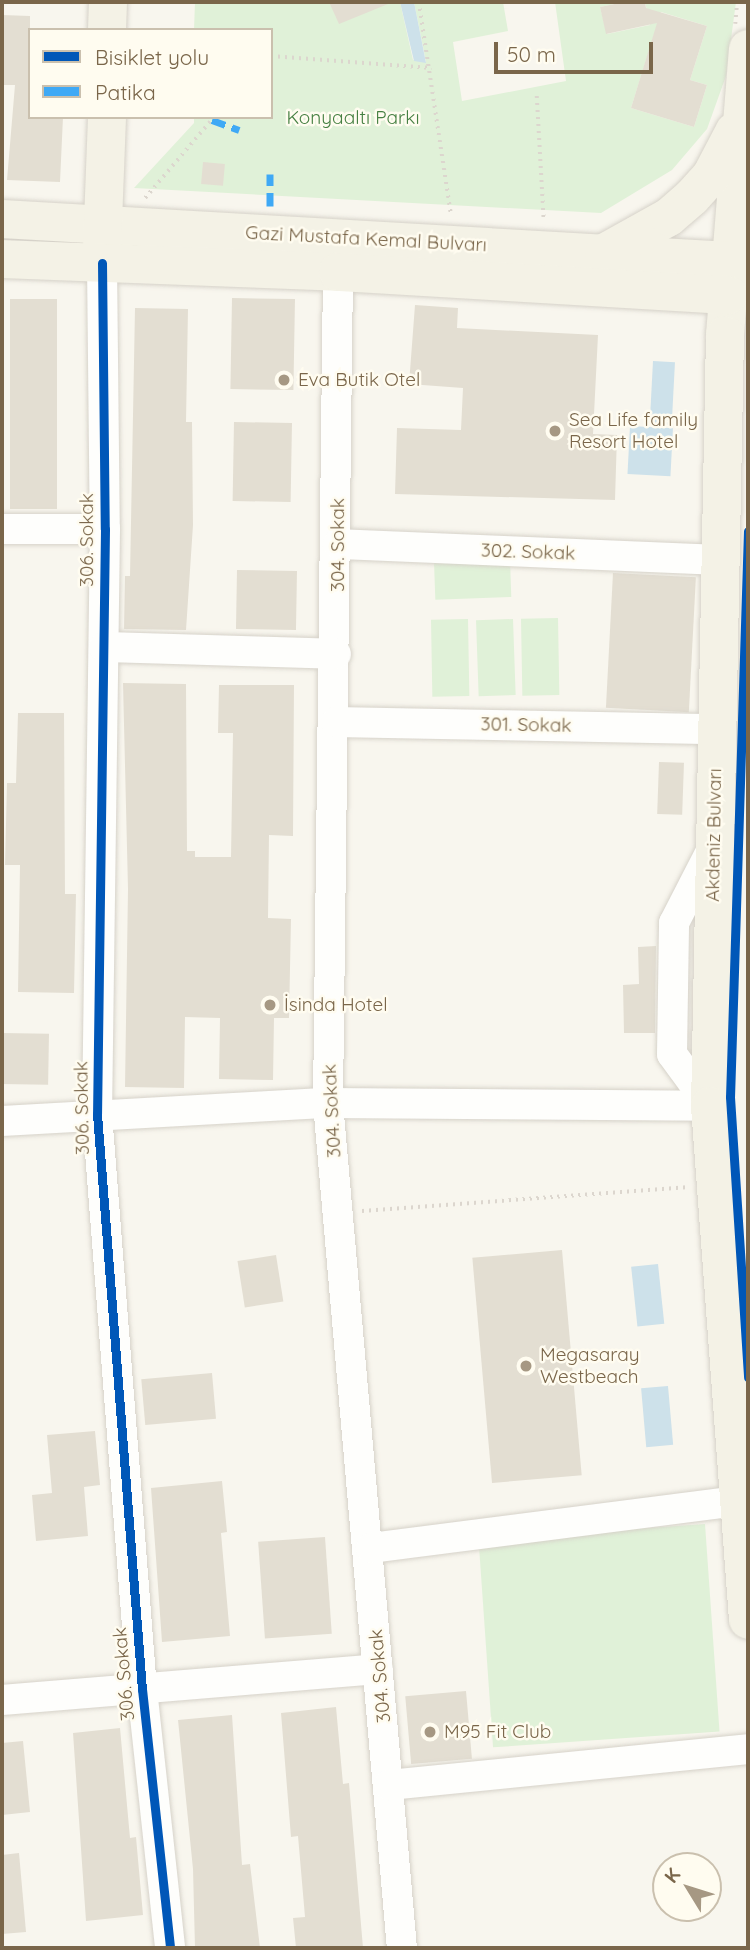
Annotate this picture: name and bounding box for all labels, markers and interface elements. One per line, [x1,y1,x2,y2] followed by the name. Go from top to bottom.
[28,28,273,119] legend
[498,28,657,72] scale bar
[507,41,556,67] text: 50 m
[95,44,209,70] text: Bisiklet yolu
[95,79,156,105] text: Patika
[286,107,420,129] park label: Konyaaltı Parkı
[245,221,487,257] street label: Gazi Mustafa Kemal Bulvarı
[298,369,420,391] place label: Eva Butik Otel
[276,372,292,388] marker: Eva Butik Otel
[569,409,698,453] place label: Sea Life family Resort Hotel
[547,423,563,439] marker: Sea Life family Resort Hotel
[76,493,98,587] street label: 306. Sokak
[327,498,349,592] street label: 304. Sokak
[480,539,576,565] street label: 302. Sokak
[480,713,572,737] street label: 301. Sokak
[701,768,727,902] street label: Akdeniz Bulvarı
[284,994,388,1016] place label: İsinda Hotel
[262,997,278,1013] marker: İsinda Hotel
[70,1061,94,1155] street label: 306. Sokak
[318,1064,346,1158] street label: 304. Sokak
[540,1344,640,1388] place label: Megasaray Westbeach
[518,1358,534,1374] marker: Megasaray Westbeach
[109,1626,139,1722] street label: 306. Sokak
[365,1628,395,1724] street label: 304. Sokak
[444,1721,551,1743] place label: M95 Fit Club
[422,1724,438,1740] marker: M95 Fit Club
[652,1852,722,1922] north arrow
[659,1863,685,1888] text: K

